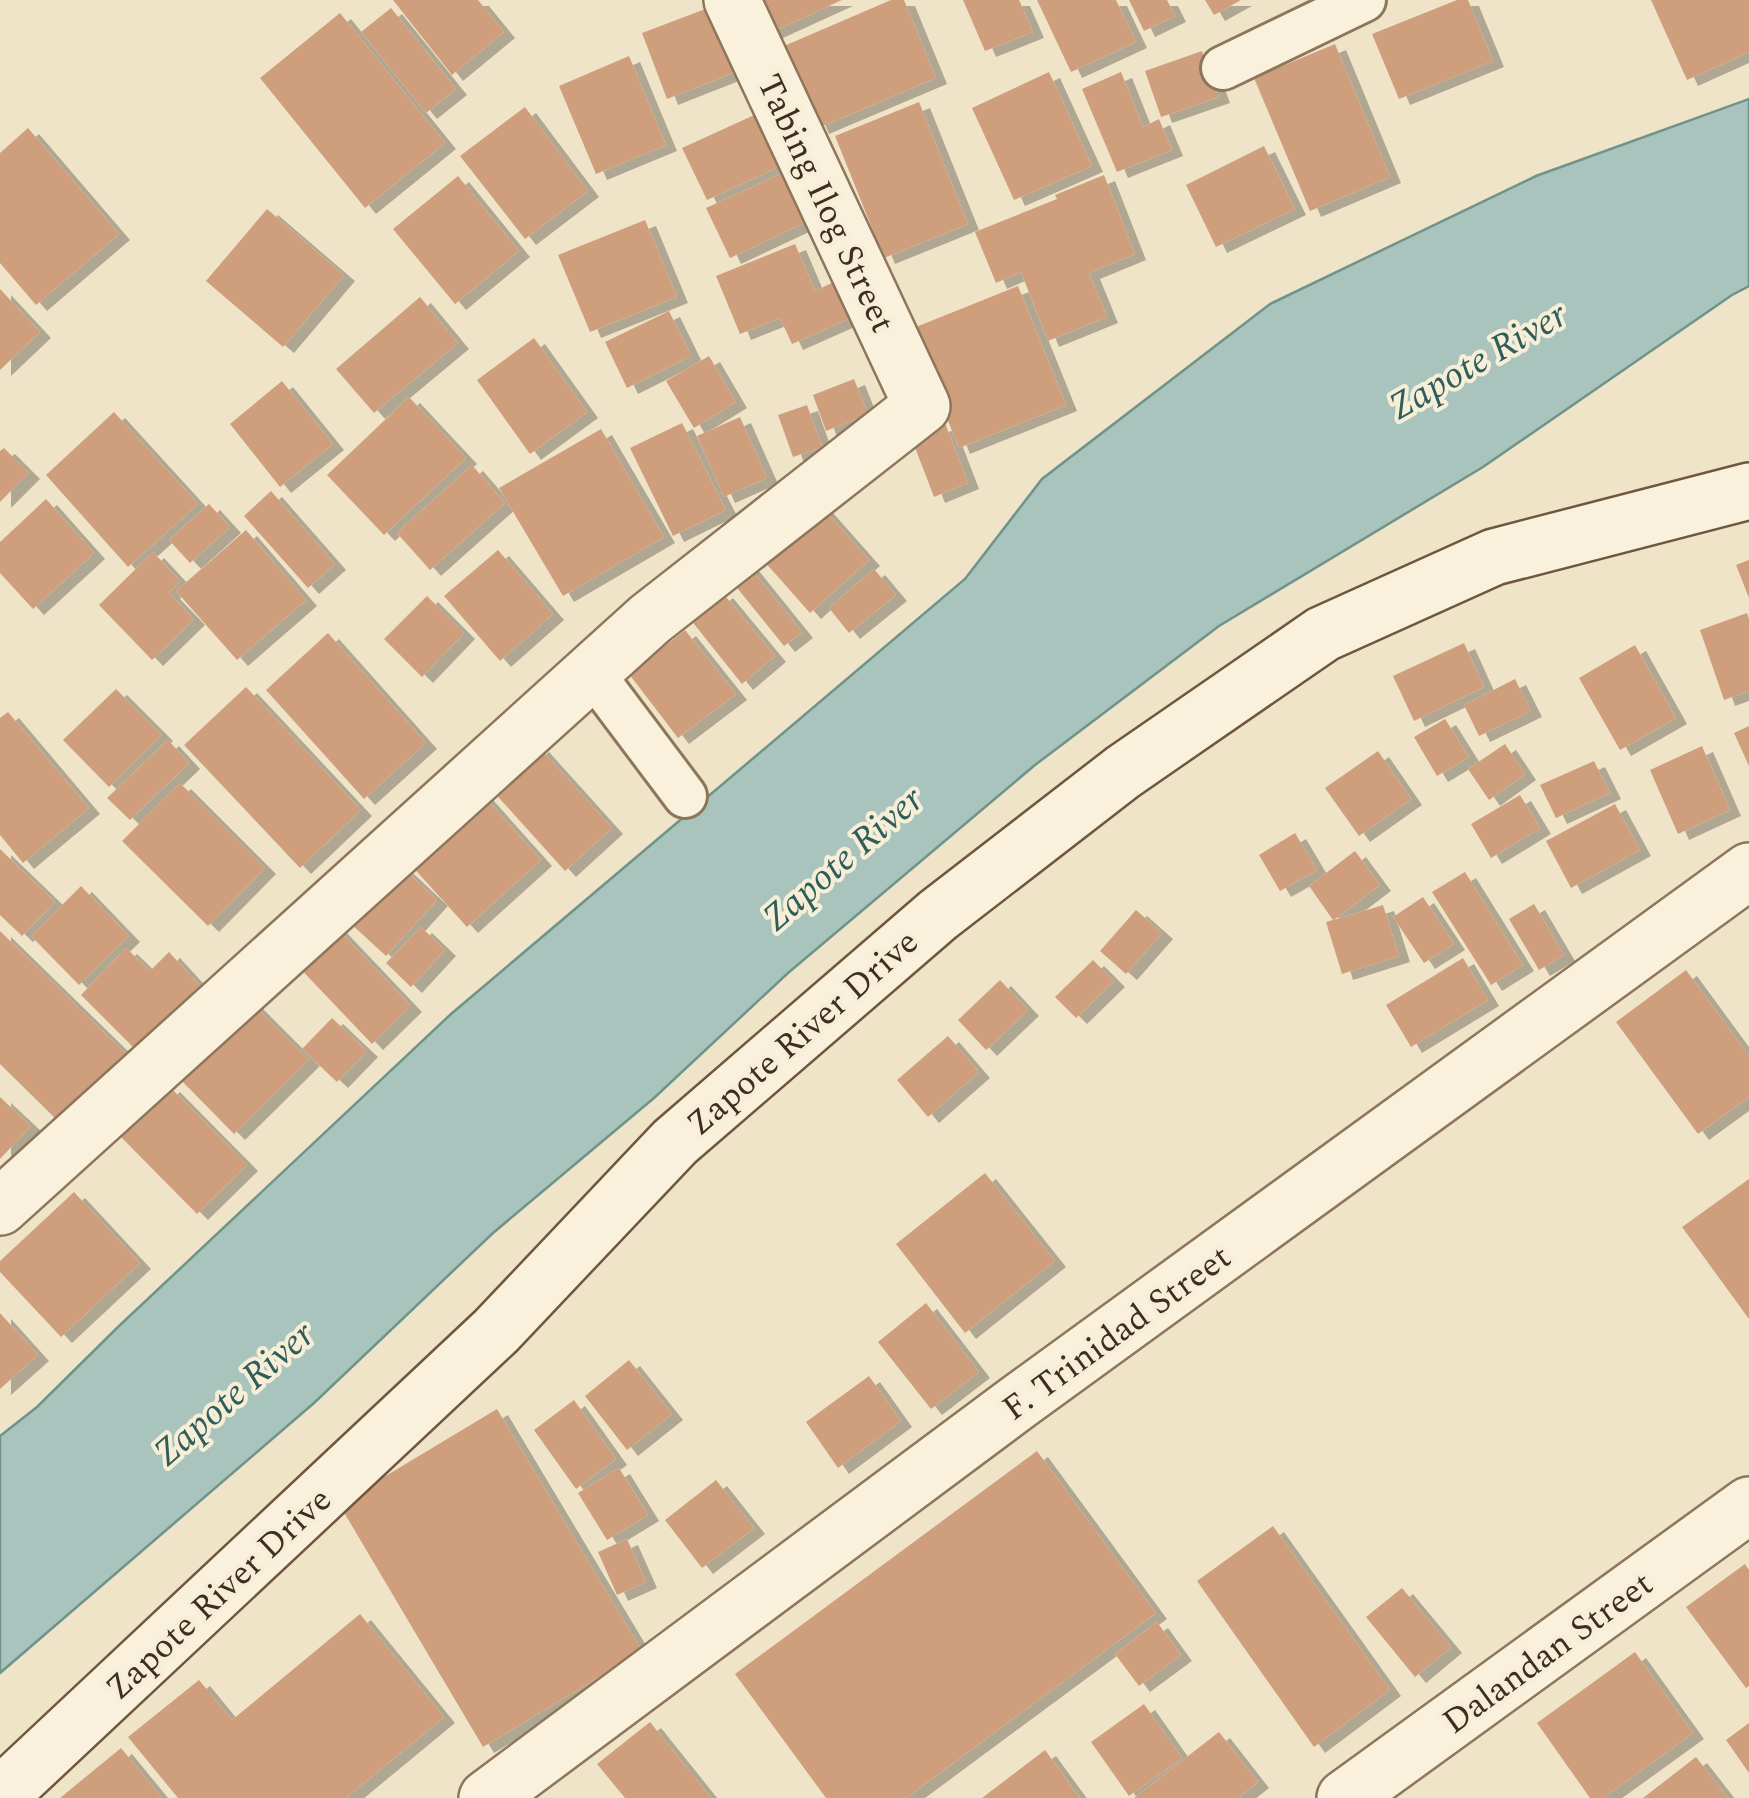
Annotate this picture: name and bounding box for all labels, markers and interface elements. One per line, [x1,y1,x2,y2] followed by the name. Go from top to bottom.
[742,65,909,342] street label: Tabing Ilog Street
[1378,287,1579,436] water label: Zapote River
[750,772,938,946] water label: Zapote River
[675,917,931,1149] street label: Zapote River Drive
[991,1232,1242,1435] street label: F. Trinidad Street
[141,1307,329,1481] water label: Zapote River
[94,1475,344,1713] street label: Zapote River Drive
[1431,1558,1664,1748] street label: Dalandan Street

